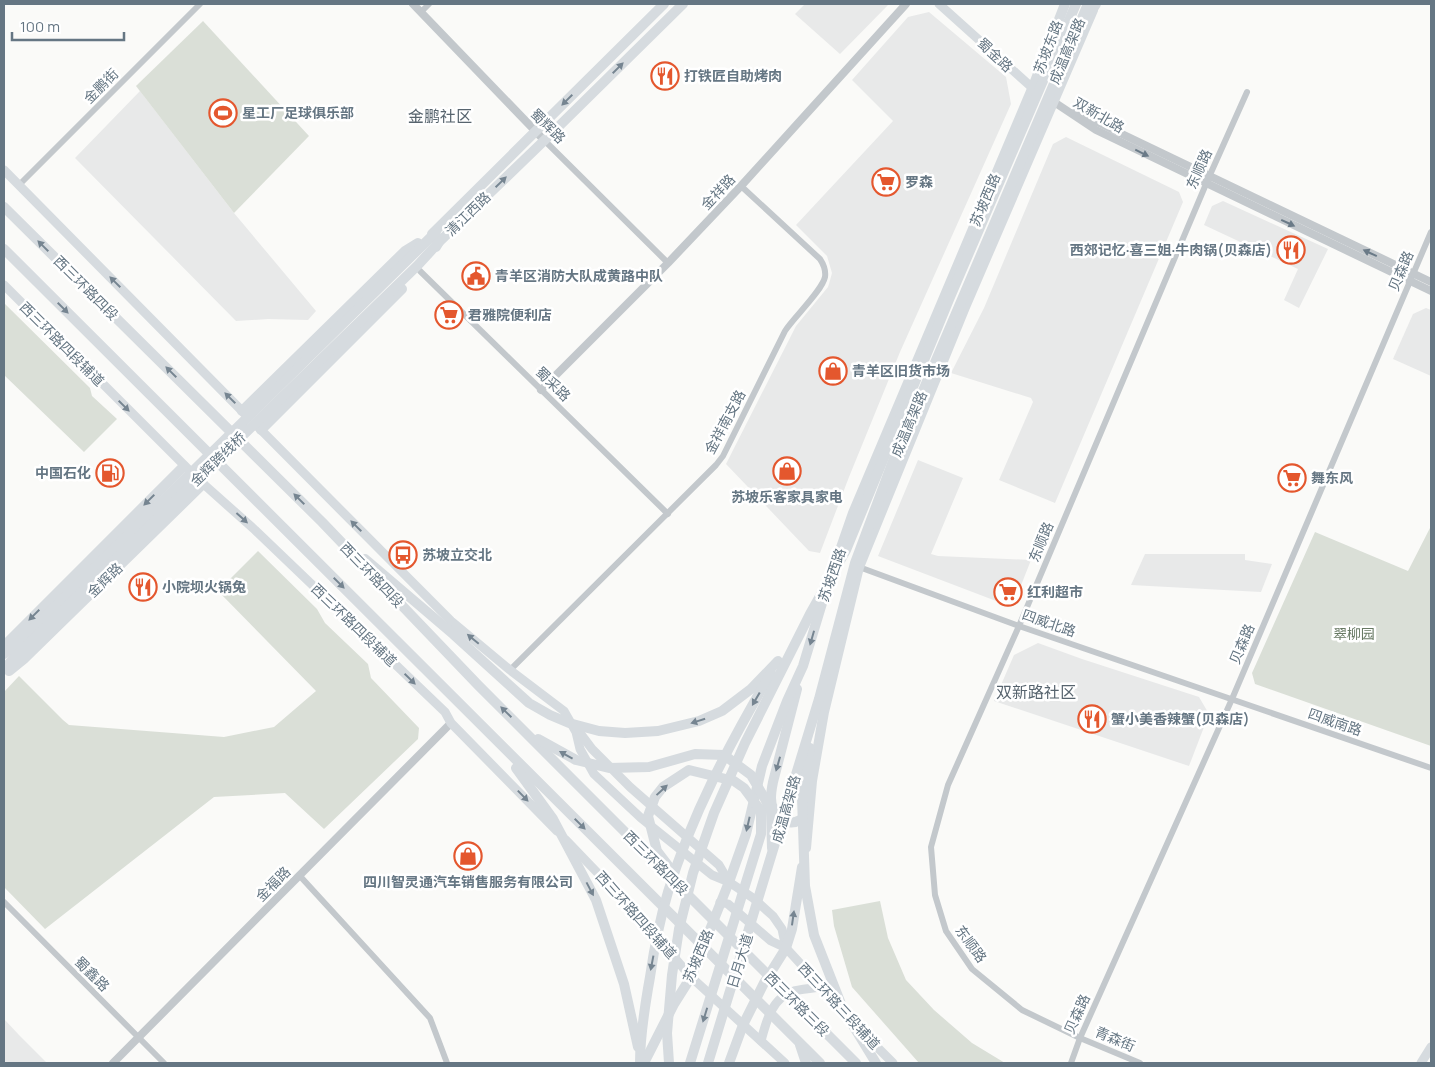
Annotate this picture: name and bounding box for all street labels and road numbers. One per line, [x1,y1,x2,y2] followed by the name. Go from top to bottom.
[1044,15,1089,87] street label: 成温高架路
[1029,17,1066,76] street label: 苏坡东路
[974,33,1017,76] street label: 蜀金路
[79,64,122,107] street label: 金鹏街
[1070,92,1128,137] street label: 双新北路
[527,104,570,147] street label: 蜀辉路
[1181,146,1216,192] street label: 东顺路
[696,170,739,213] street label: 金祥路
[965,170,1004,229] street label: 苏坡西路
[441,187,494,240] street label: 清江西路
[1384,248,1417,294] street label: 贝森路
[50,251,123,324] street label: 西三环路四段
[16,297,109,390] street label: 西三环路四段辅道
[532,362,575,405] street label: 蜀采路
[700,386,749,457] street label: 金祥南支路
[886,388,931,460] street label: 成温高架路
[186,427,249,490] street label: 金辉跨线桥
[1024,519,1057,565] street label: 东顺路
[336,538,408,611] street label: 西三环路四段
[813,545,850,604] street label: 苏坡西路
[83,558,126,601] street label: 金辉路
[307,579,401,670] street label: 西三环路四段辅道
[1020,604,1079,641] street label: 四威北路
[1225,621,1258,667] street label: 贝森路
[1306,703,1365,740] street label: 四威南路
[767,773,804,845] street label: 成温高架路
[620,826,693,899] street label: 西三环路四段
[251,862,294,905] street label: 金福路
[592,867,681,963] street label: 西三环路四段辅道
[951,921,991,966] street label: 东顺路
[678,926,717,985] street label: 苏坡西路
[722,931,757,990] street label: 日月大道
[71,952,114,995] street label: 蜀鑫路
[794,958,885,1053] street label: 西三环路三段辅道
[761,967,834,1040] street label: 西三环路三段
[1059,991,1094,1037] street label: 贝森路
[1092,1022,1138,1055] street label: 青森街

